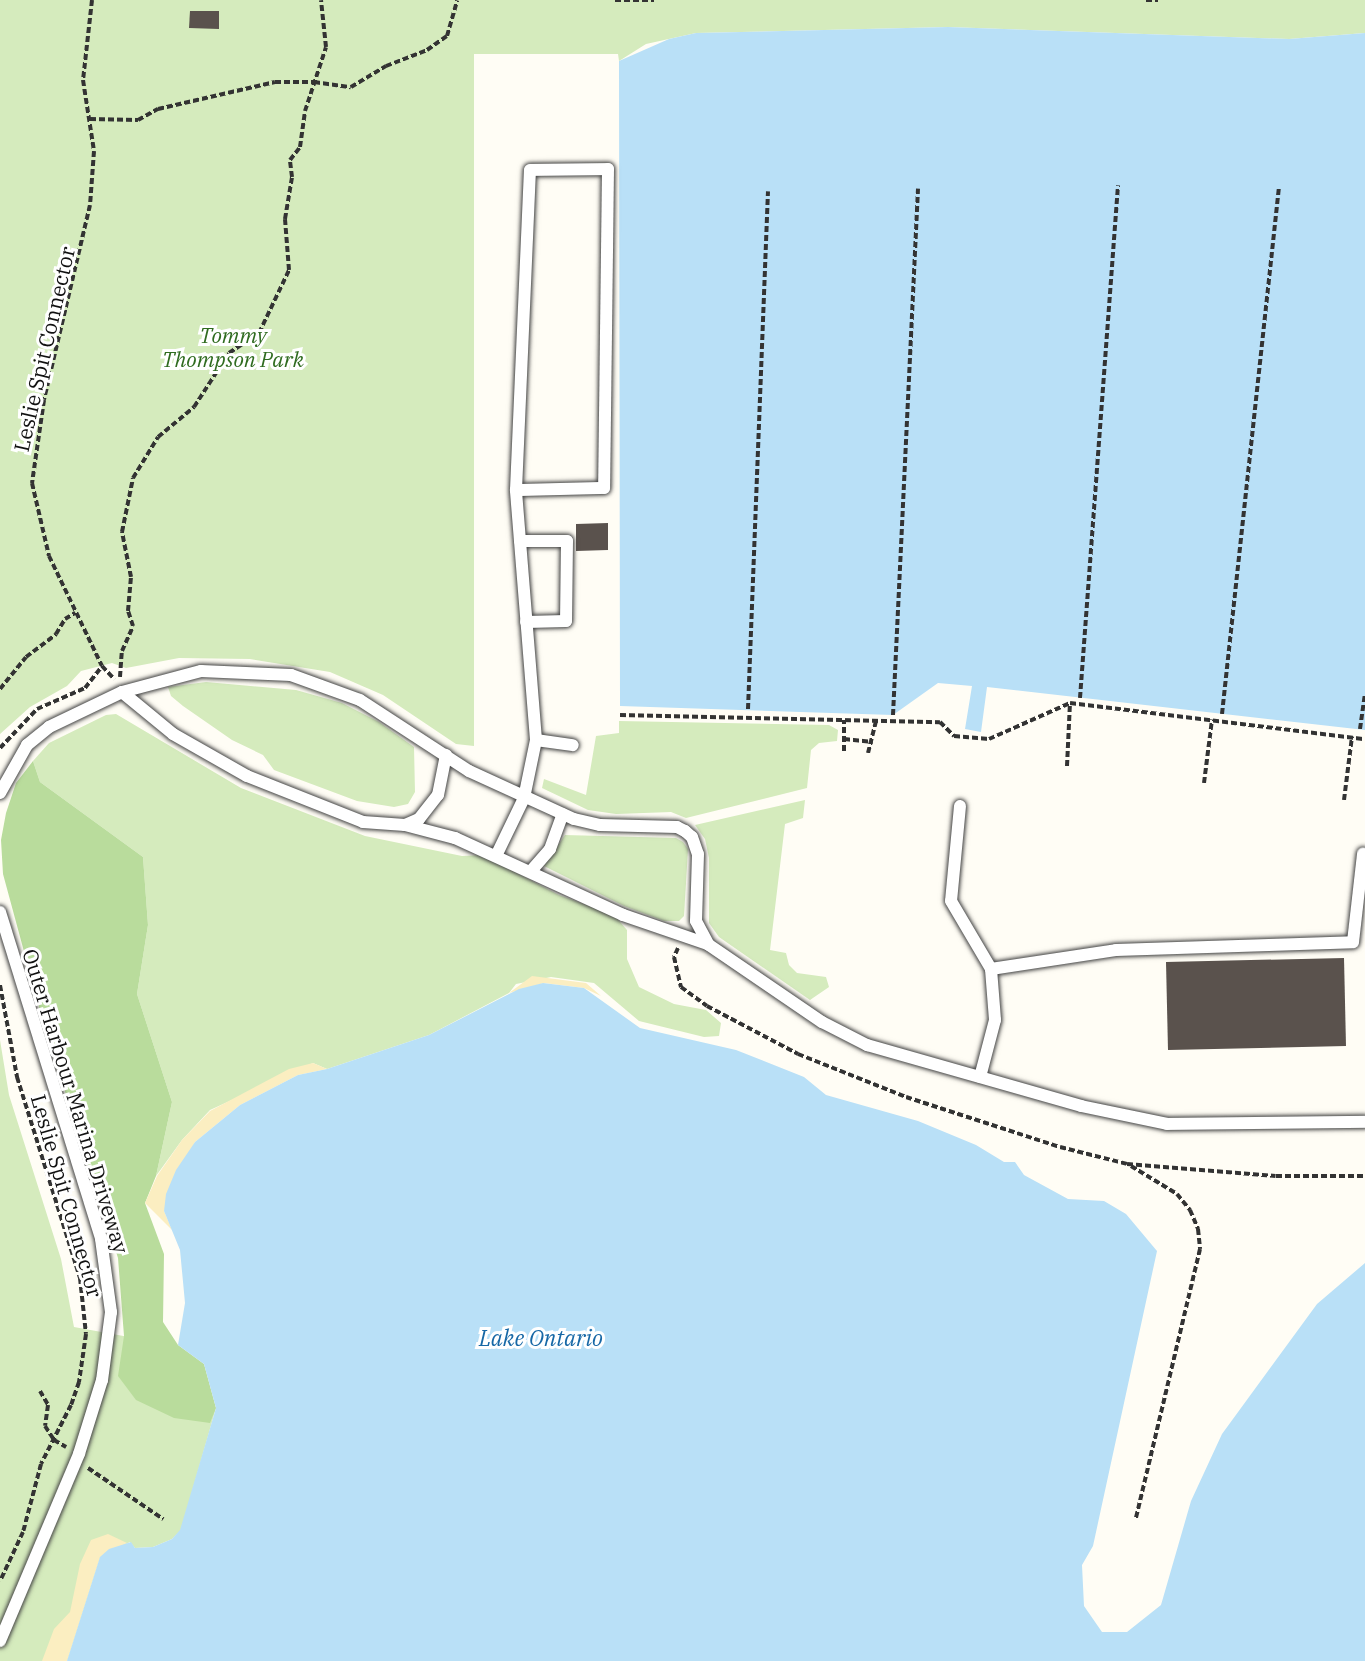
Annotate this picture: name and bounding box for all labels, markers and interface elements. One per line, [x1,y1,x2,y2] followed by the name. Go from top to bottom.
[8,244,80,454] street label: Leslie Spit Connector
[162,322,304,372] park label: Tommy Thompson Park
[18,946,134,1256] street label: Outer Harbour Marina Driveway
[26,1092,108,1300] street label: Leslie Spit Connector
[479,1325,603,1351] water label: Lake Ontario

